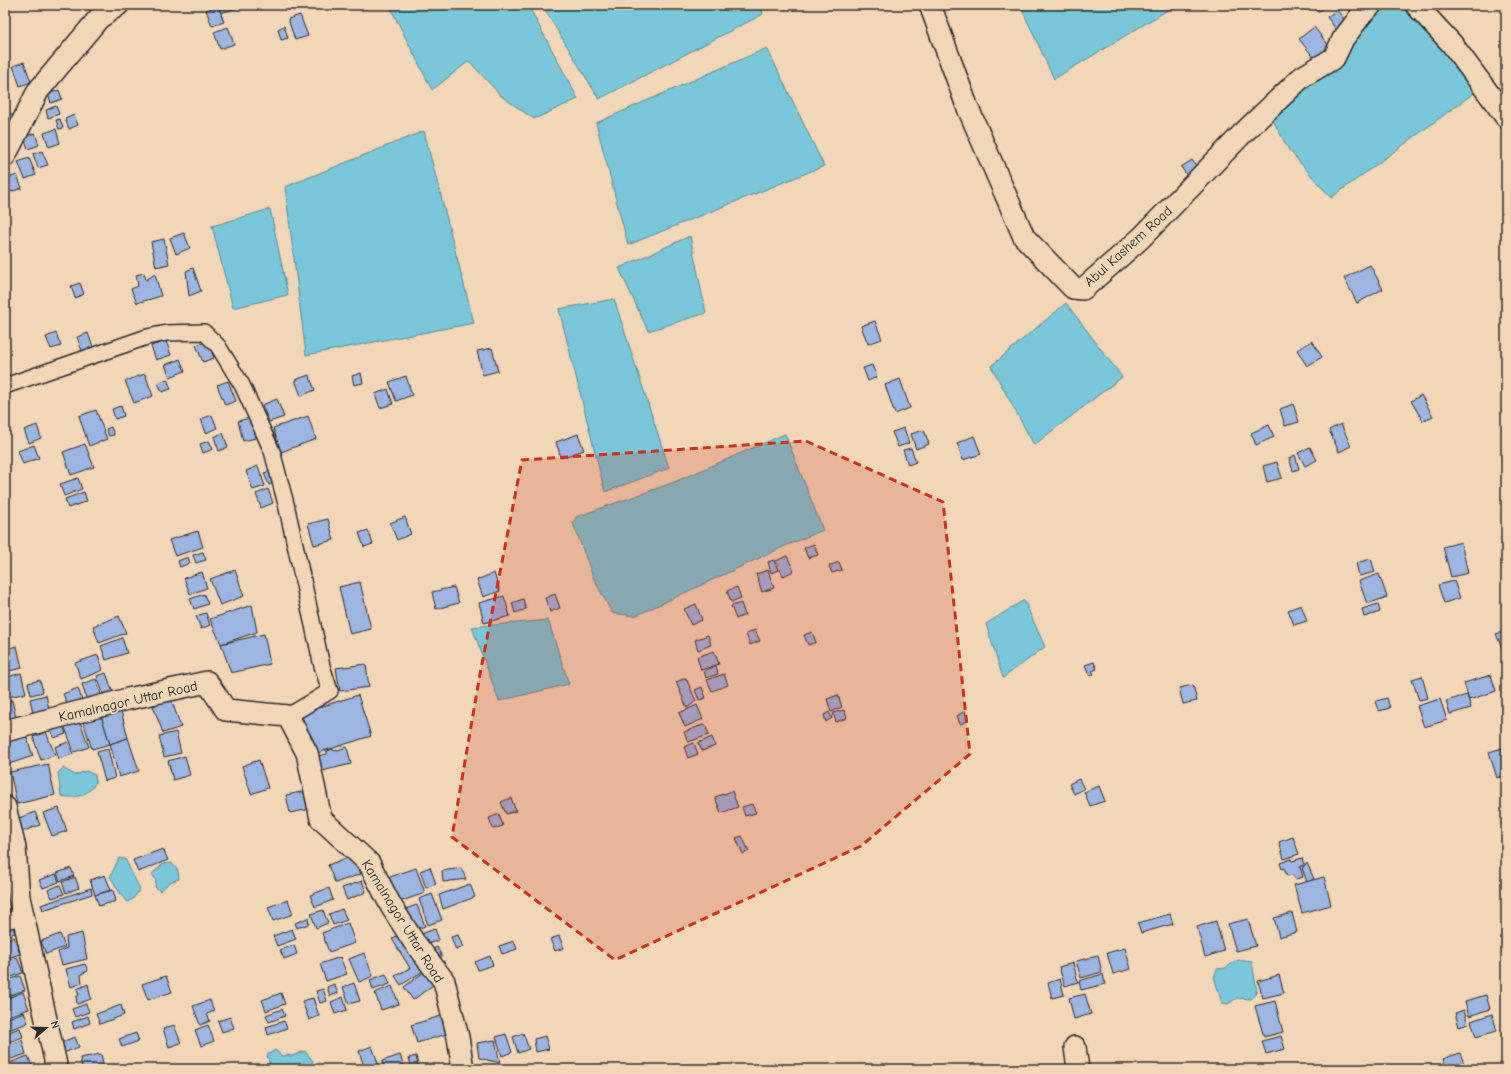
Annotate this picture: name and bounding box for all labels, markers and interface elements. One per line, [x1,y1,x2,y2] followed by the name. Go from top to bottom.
[1081,202,1176,290] street label: Abul Kashem Road
[57,677,199,726] street label: Kamalnagor Uttar Road
[358,857,447,986] street label: Kamalnagor Uttar Road
[26,1008,66,1048] north arrow
[48,1019,62,1030] text: N

